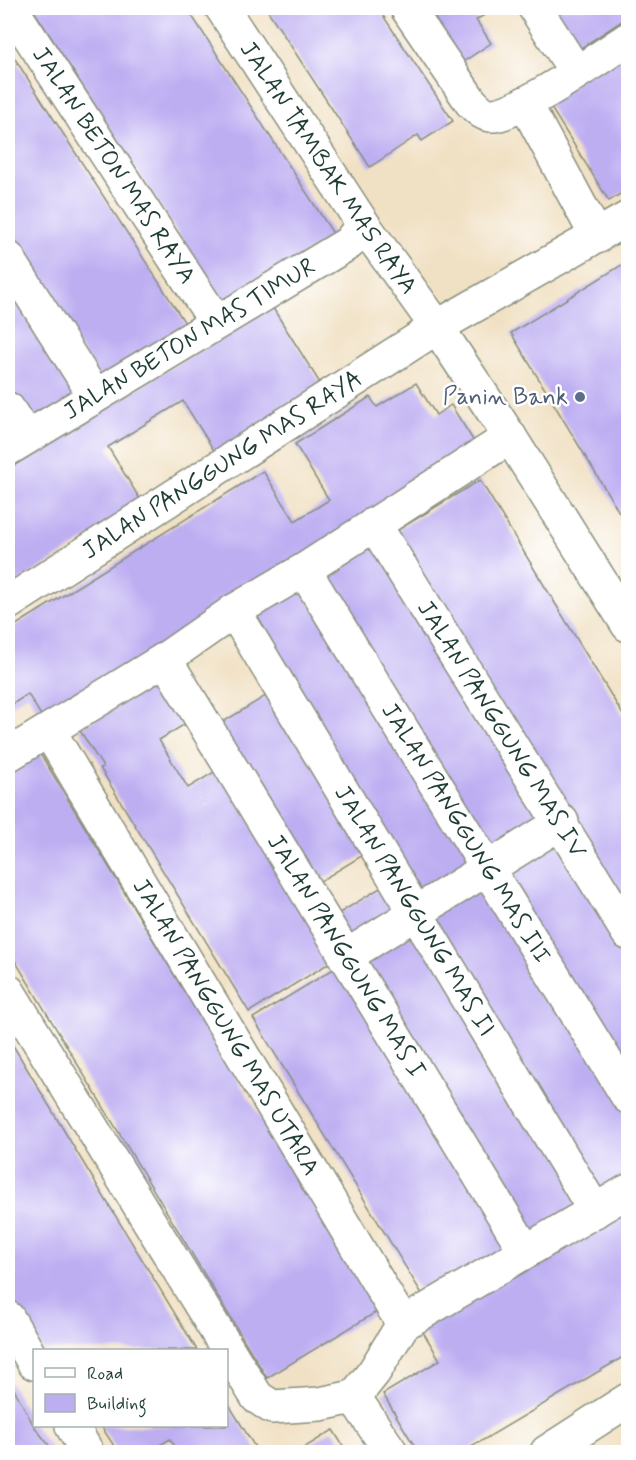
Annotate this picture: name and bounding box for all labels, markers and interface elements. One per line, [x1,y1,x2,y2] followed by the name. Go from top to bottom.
[232,35,424,301] street label: JALAN TAMBAK MAS RAYA
[25,41,203,290] street label: JALAN BETON MAS RAYA
[58,251,321,427] street label: JALAN BETON MAS TIMUR
[76,363,369,567] street label: JALAN PANGGUNG MAS RAYA
[443,382,568,413] place label: Panin Bank
[573,390,587,404] marker: Panin Bank
[410,595,594,865] street label: JALAN PANGGUNG MAS IV
[374,699,558,969] street label: JALAN PANGGUNG MAS III
[260,828,432,1084] street label: JALAN PANGGUNG MAS II
[261,829,429,1083] street label: JALAN PANGGUNG MAS I
[125,873,326,1181] street label: JALAN PANGGUNG MAS UTARA
[33,1349,228,1427] legend
[87,1362,123,1386] text: Road
[87,1392,147,1418] text: Building

